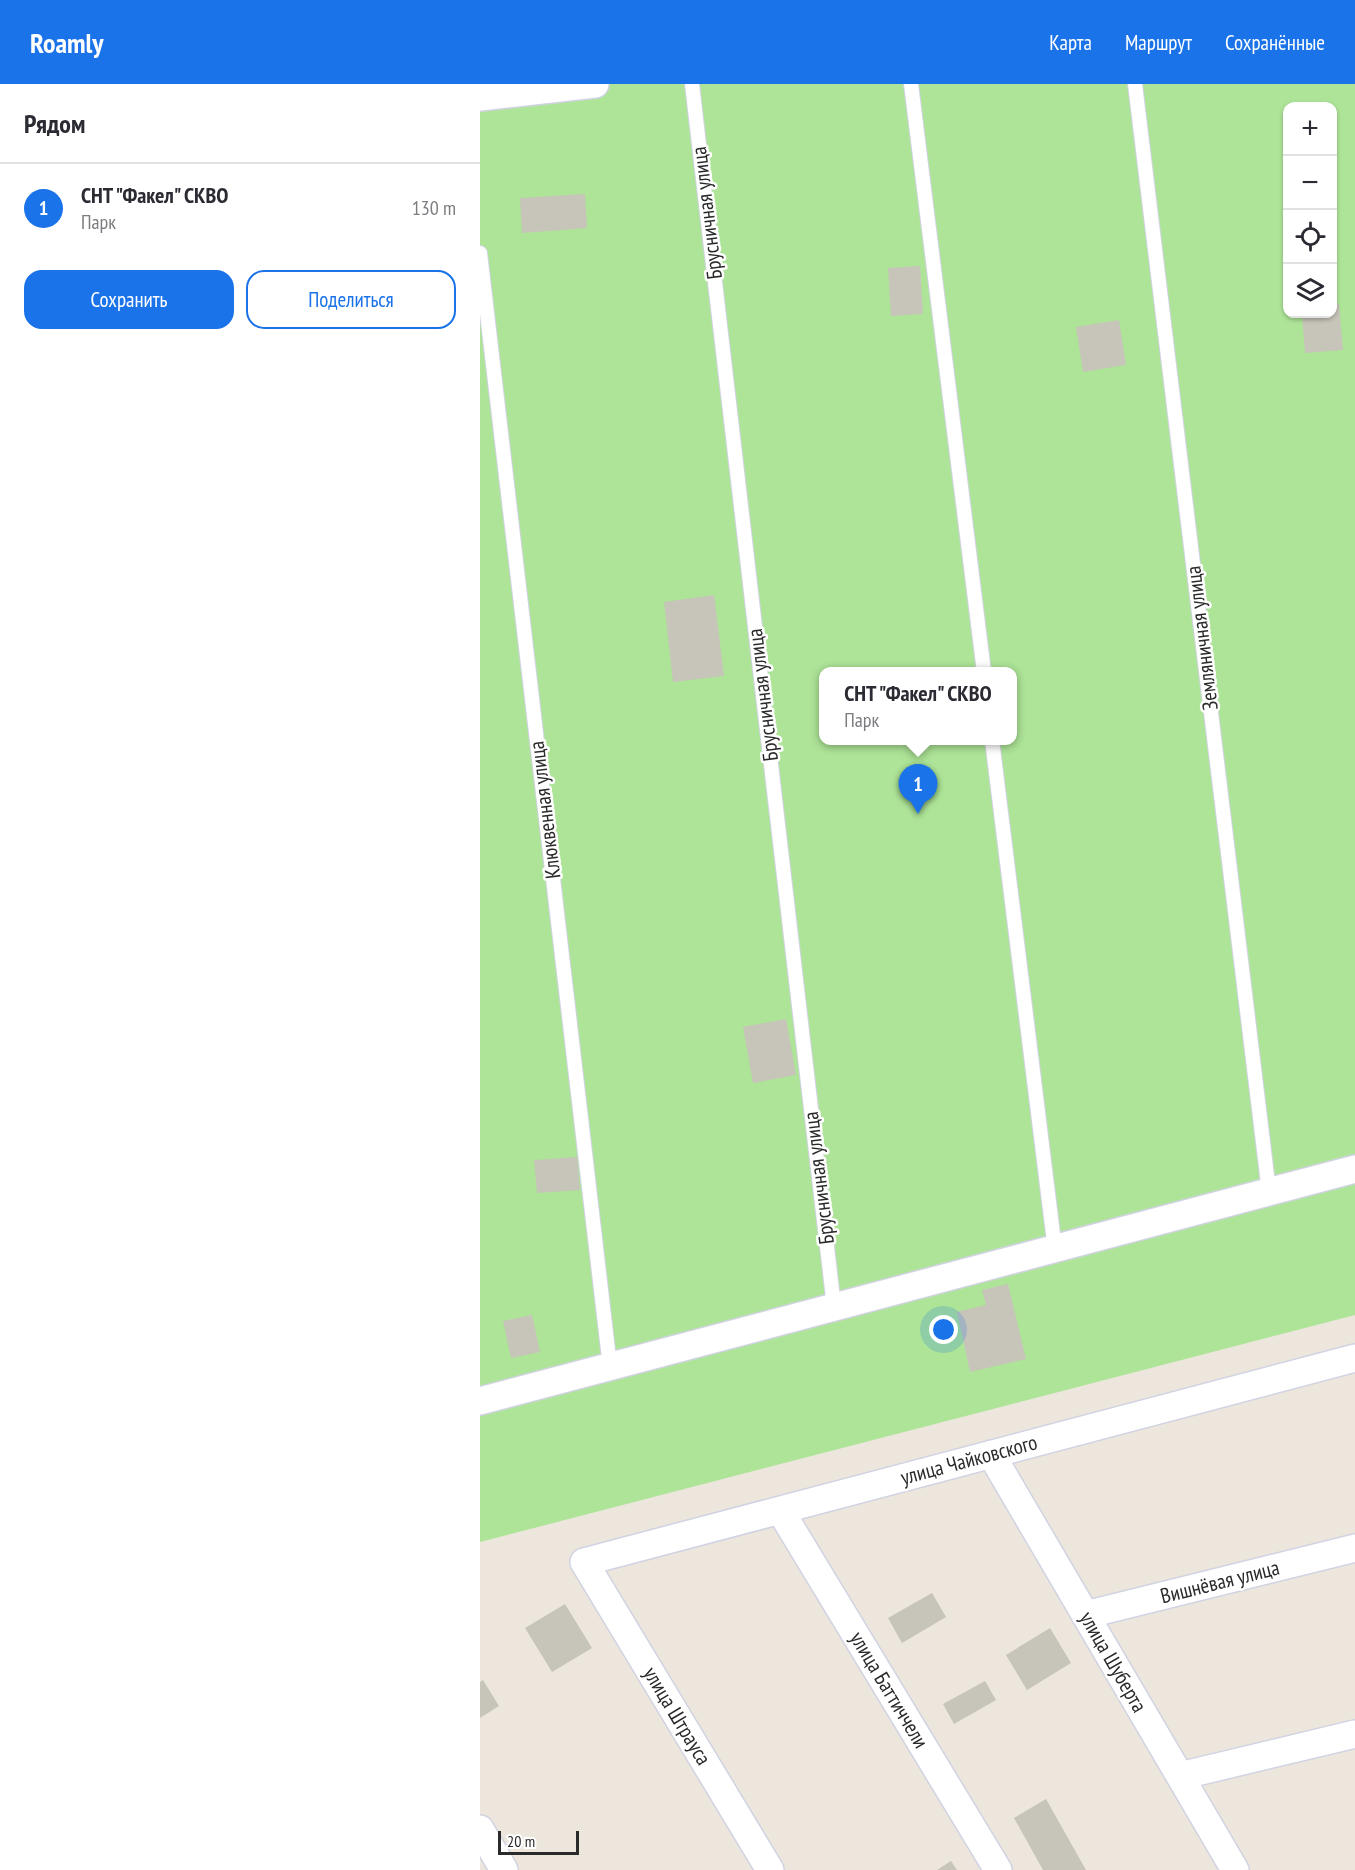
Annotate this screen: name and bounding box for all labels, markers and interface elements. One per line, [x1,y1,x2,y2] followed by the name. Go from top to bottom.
[30,24,104,61] text: Roamly
[1049,29,1092,56] text: Карта
[1125,29,1192,56] text: Маршрут
[1225,29,1325,56] text: Сохранённые
[1283,102,1337,318] map controls
[1283,102,1337,156] button: +
[24,107,85,140] text: Рядом
[685,145,728,281] street label: Брусничная улица
[1283,156,1337,210] button: −
[81,181,229,209] text: СНТ "Факел" СКВО
[39,195,48,221] text: 1
[412,195,456,221] text: 130 m
[81,209,116,235] text: Парк
[1283,210,1337,264] button: locate
[1283,264,1337,318] button: layers
[24,270,234,329] button: Сохранить
[246,270,456,329] button: Поделиться
[1179,564,1224,712] street label: Земляничная улица
[741,627,784,763] street label: Брусничная улица
[819,667,1017,745] popup
[844,679,992,707] text: СНТ "Факел" СКВО
[844,707,879,733] text: Парк
[523,740,566,880] street label: Клюквенная улица
[898,764,938,814] pin: 1
[797,1110,840,1246] street label: Брусничная улица
[929,1315,958,1344] your location
[898,1428,1040,1491] street label: улица Чайковского
[1158,1554,1282,1609] street label: Вишнёвая улица
[1074,1607,1153,1717] street label: улица Шуберта
[844,1626,935,1753] street label: улица Баттиччели
[637,1662,717,1770] street label: улица Штрауса
[498,1828,579,1856] scale bar
[507,1831,535,1851] text: 20 m

